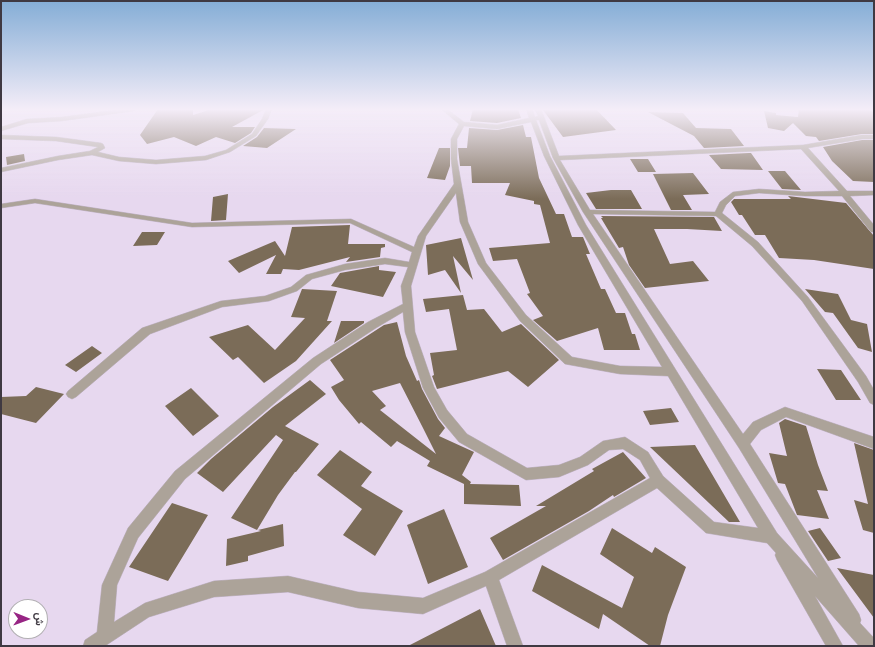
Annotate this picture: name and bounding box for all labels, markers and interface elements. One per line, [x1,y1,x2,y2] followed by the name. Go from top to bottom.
[8,599,48,639] north arrow
[33,612,46,626] text: ش

